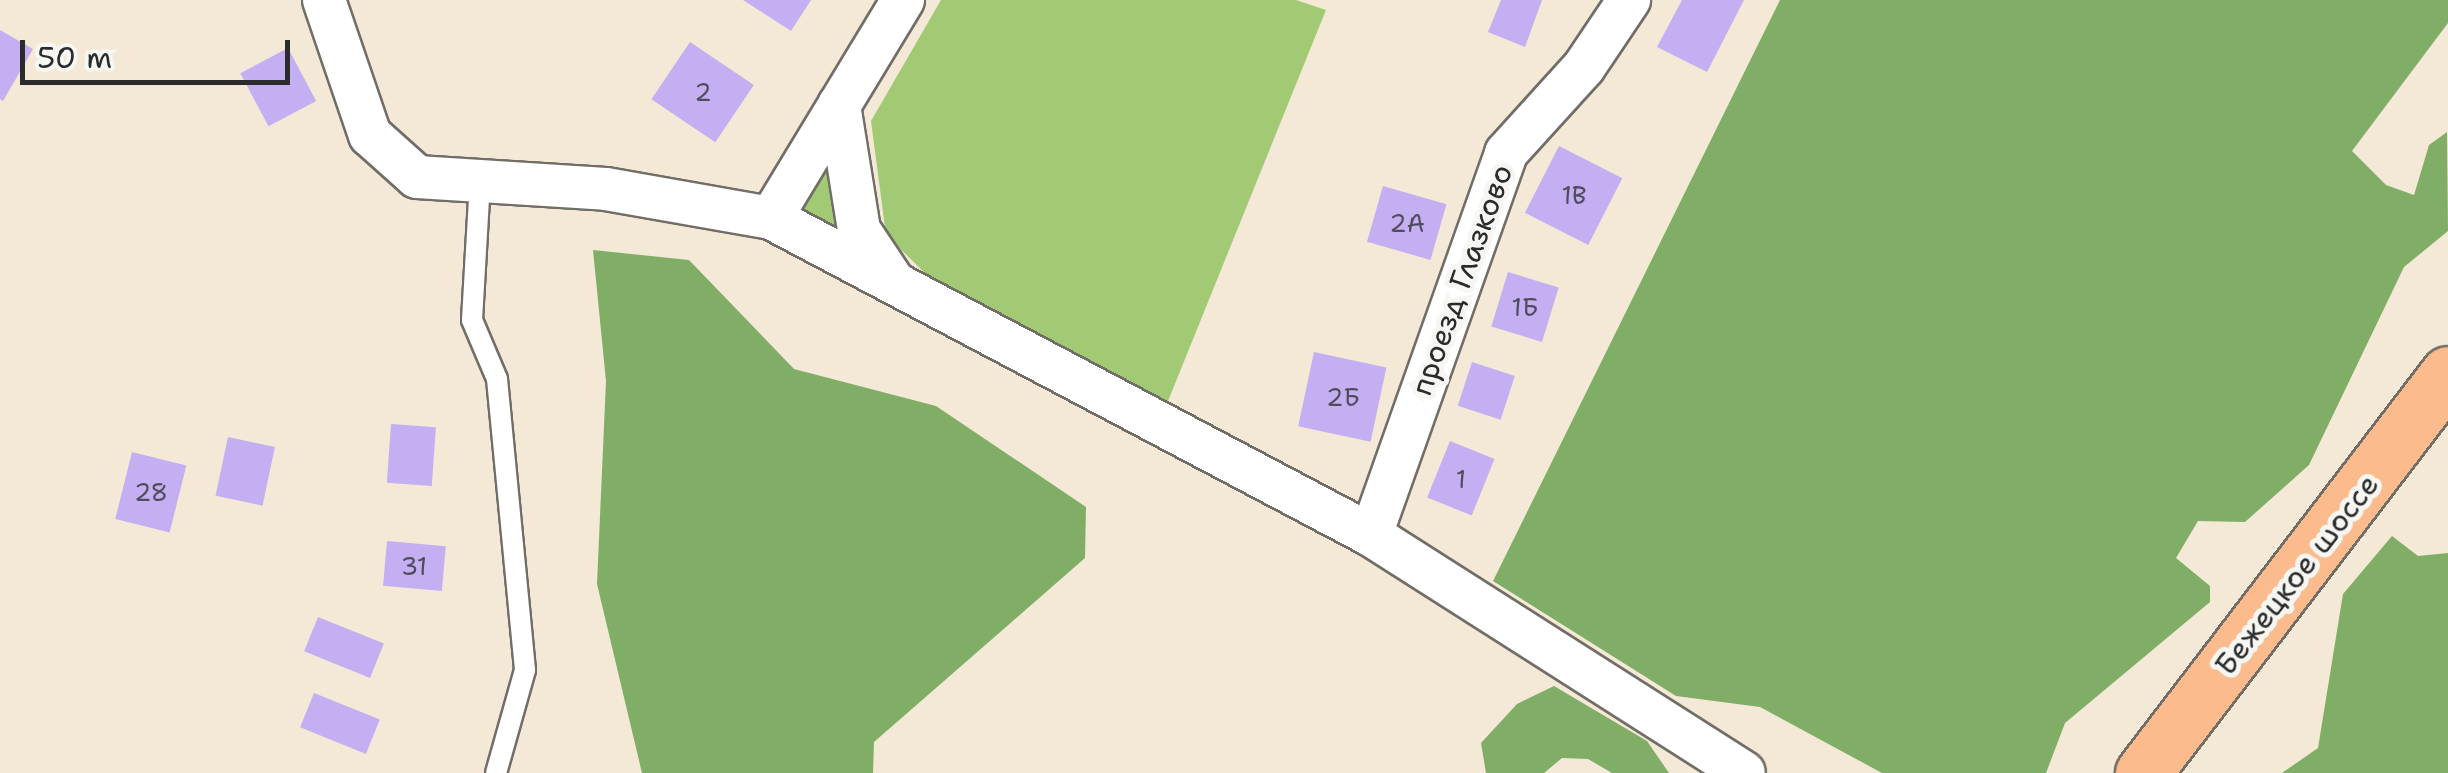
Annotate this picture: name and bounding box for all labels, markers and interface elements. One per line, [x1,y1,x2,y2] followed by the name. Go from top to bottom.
[25,20,295,82] scale bar
[37,37,112,78] text: 50 m
[694,77,712,107] house number: 2
[1404,160,1520,400] street label: проезд Глазково
[1561,180,1587,210] house number: 1В
[1389,208,1425,238] house number: 2А
[1512,292,1538,322] house number: 1Б
[1326,382,1360,412] house number: 2Б
[1456,464,1466,494] house number: 1
[2207,467,2387,683] street label: Бежецкое шоссе
[134,477,168,507] house number: 28
[401,551,427,581] house number: 31

